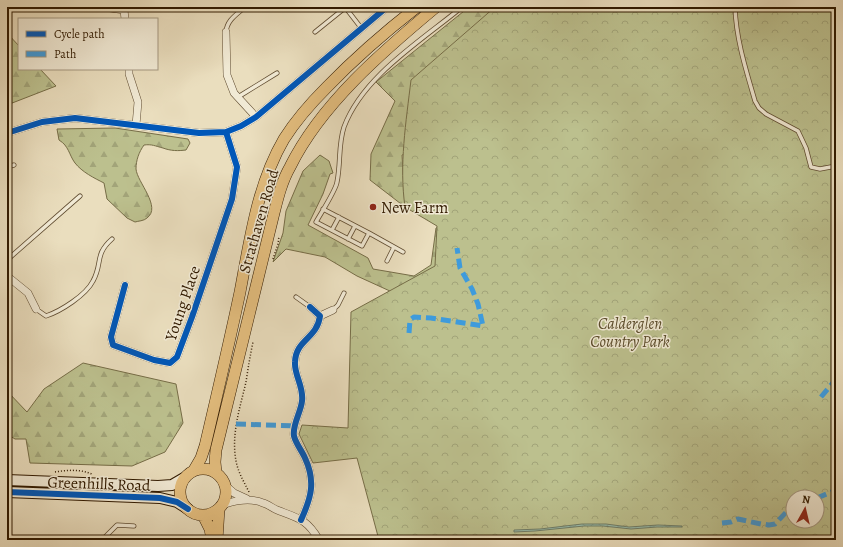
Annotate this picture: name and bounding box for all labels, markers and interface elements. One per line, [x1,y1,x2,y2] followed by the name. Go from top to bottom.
[18,18,158,70] legend
[54,26,105,42] text: Cycle path
[54,46,77,62] text: Path
[234,166,284,276] street label: Strathaven Road
[381,197,448,219] place label: New Farm
[368,202,378,212] marker: New Farm
[159,263,206,345] street label: Young Place
[590,313,670,353] park label: Calderglen Country Park
[47,471,151,497] street label: Greenhills Road
[785,489,825,529] north arrow
[801,492,811,508] text: N

